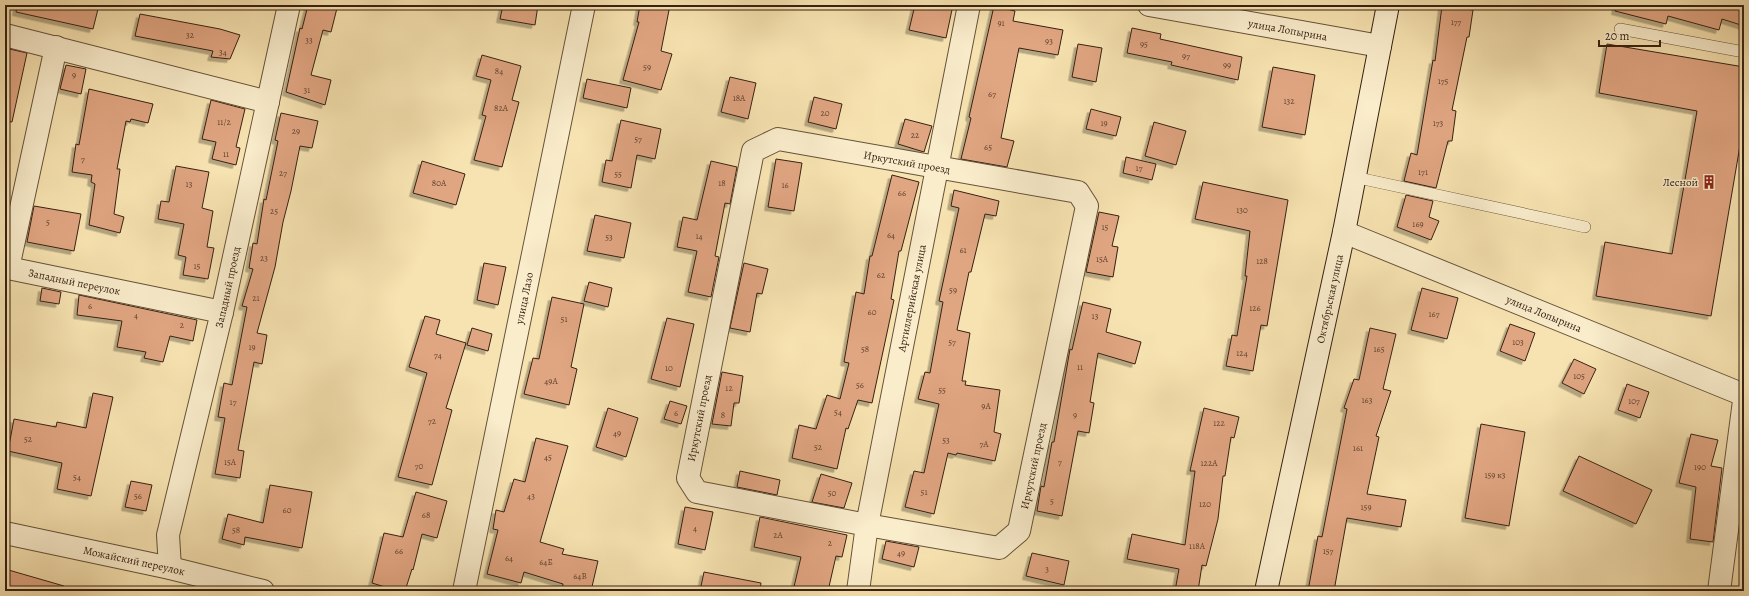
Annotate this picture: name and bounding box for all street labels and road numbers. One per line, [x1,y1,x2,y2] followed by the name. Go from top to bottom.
[1246,16,1329,45] street label: улица Лопырина
[862,147,952,178] street label: Иркутский проезд
[894,242,930,354] street label: Артиллерийская улица
[211,245,244,329] street label: Западный проезд
[1313,252,1347,345] street label: Октябрьская улица
[27,265,122,299] street label: Западный переулок
[512,270,537,326] street label: улица Лазо
[1503,292,1585,336] street label: улица Лопырина
[684,373,715,463] street label: Иркутский проезд
[1017,421,1050,511] street label: Иркутский проезд
[82,543,187,579] street label: Можайский переулок

